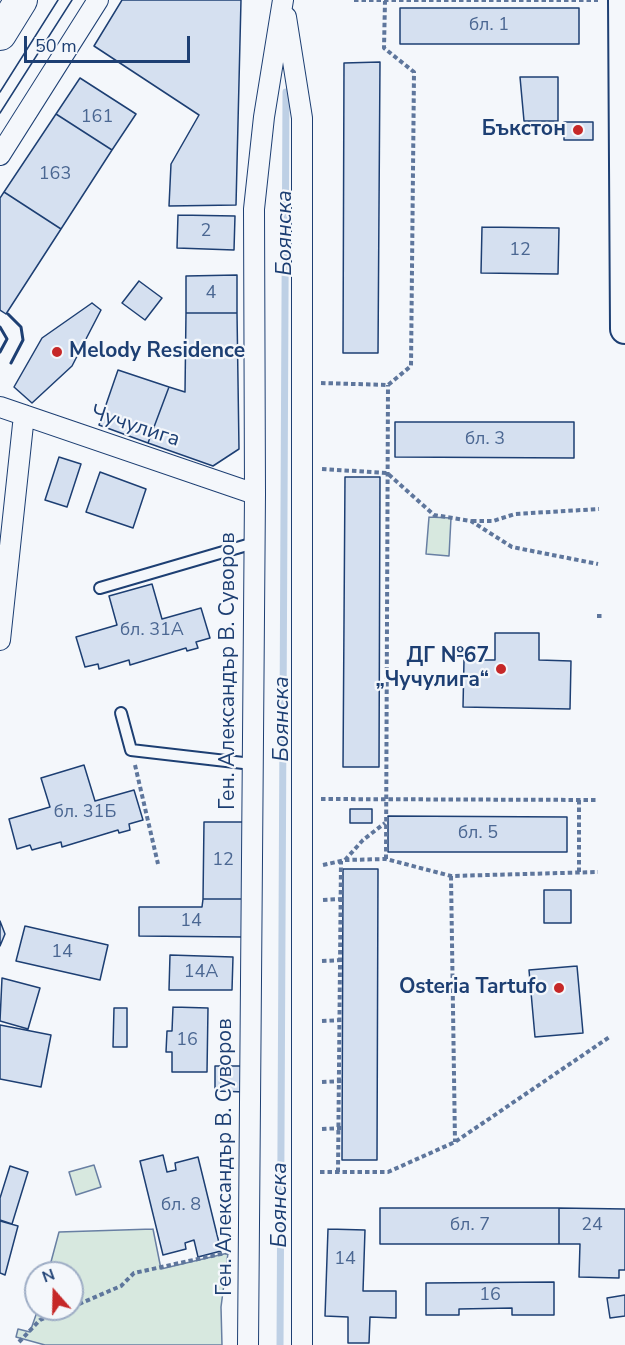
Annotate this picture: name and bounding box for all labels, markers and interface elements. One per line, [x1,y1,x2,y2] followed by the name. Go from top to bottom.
[469,15,509,37] house number: бл. 1
[27,24,194,62] scale bar
[35,34,77,58] text: 50 m
[81,107,113,129] house number: 161
[482,117,566,143] place label: Бъкстон
[571,123,585,137] marker: Бъкстон
[39,164,71,186] house number: 163
[273,190,299,276] water label: Боянска
[201,221,211,243] house number: 2
[509,240,531,262] house number: 12
[206,283,216,305] house number: 4
[69,339,245,365] place label: Melody Residence
[50,345,64,359] marker: Melody Residence
[87,401,183,453] street label: Чучулига
[465,429,505,451] house number: бл. 3
[216,532,242,810] street label: Ген. Александър В. Суворов
[120,620,184,642] house number: бл. 31А
[375,644,489,694] place label: ДГ №67 „Чучулига“
[494,662,508,676] marker: ДГ №67 „Чучулига“
[270,676,296,762] water label: Боянска
[54,802,116,824] house number: бл. 31Б
[458,823,498,845] house number: бл. 5
[212,850,234,872] house number: 12
[180,911,202,933] house number: 14
[51,942,73,964] house number: 14
[184,962,218,984] house number: 14А
[399,975,547,1001] place label: Osteria Tartufo
[552,981,566,995] marker: Osteria Tartufo
[213,1018,239,1296] street label: Ген. Александър В. Суворов
[176,1030,198,1052] house number: 16
[268,1162,294,1248] water label: Боянска
[161,1195,201,1217] house number: бл. 8
[450,1215,490,1237] house number: бл. 7
[581,1215,603,1237] house number: 24
[334,1249,356,1271] house number: 14
[24,1261,84,1321] north arrow
[39,1264,58,1288] text: N
[479,1285,501,1307] house number: 16

